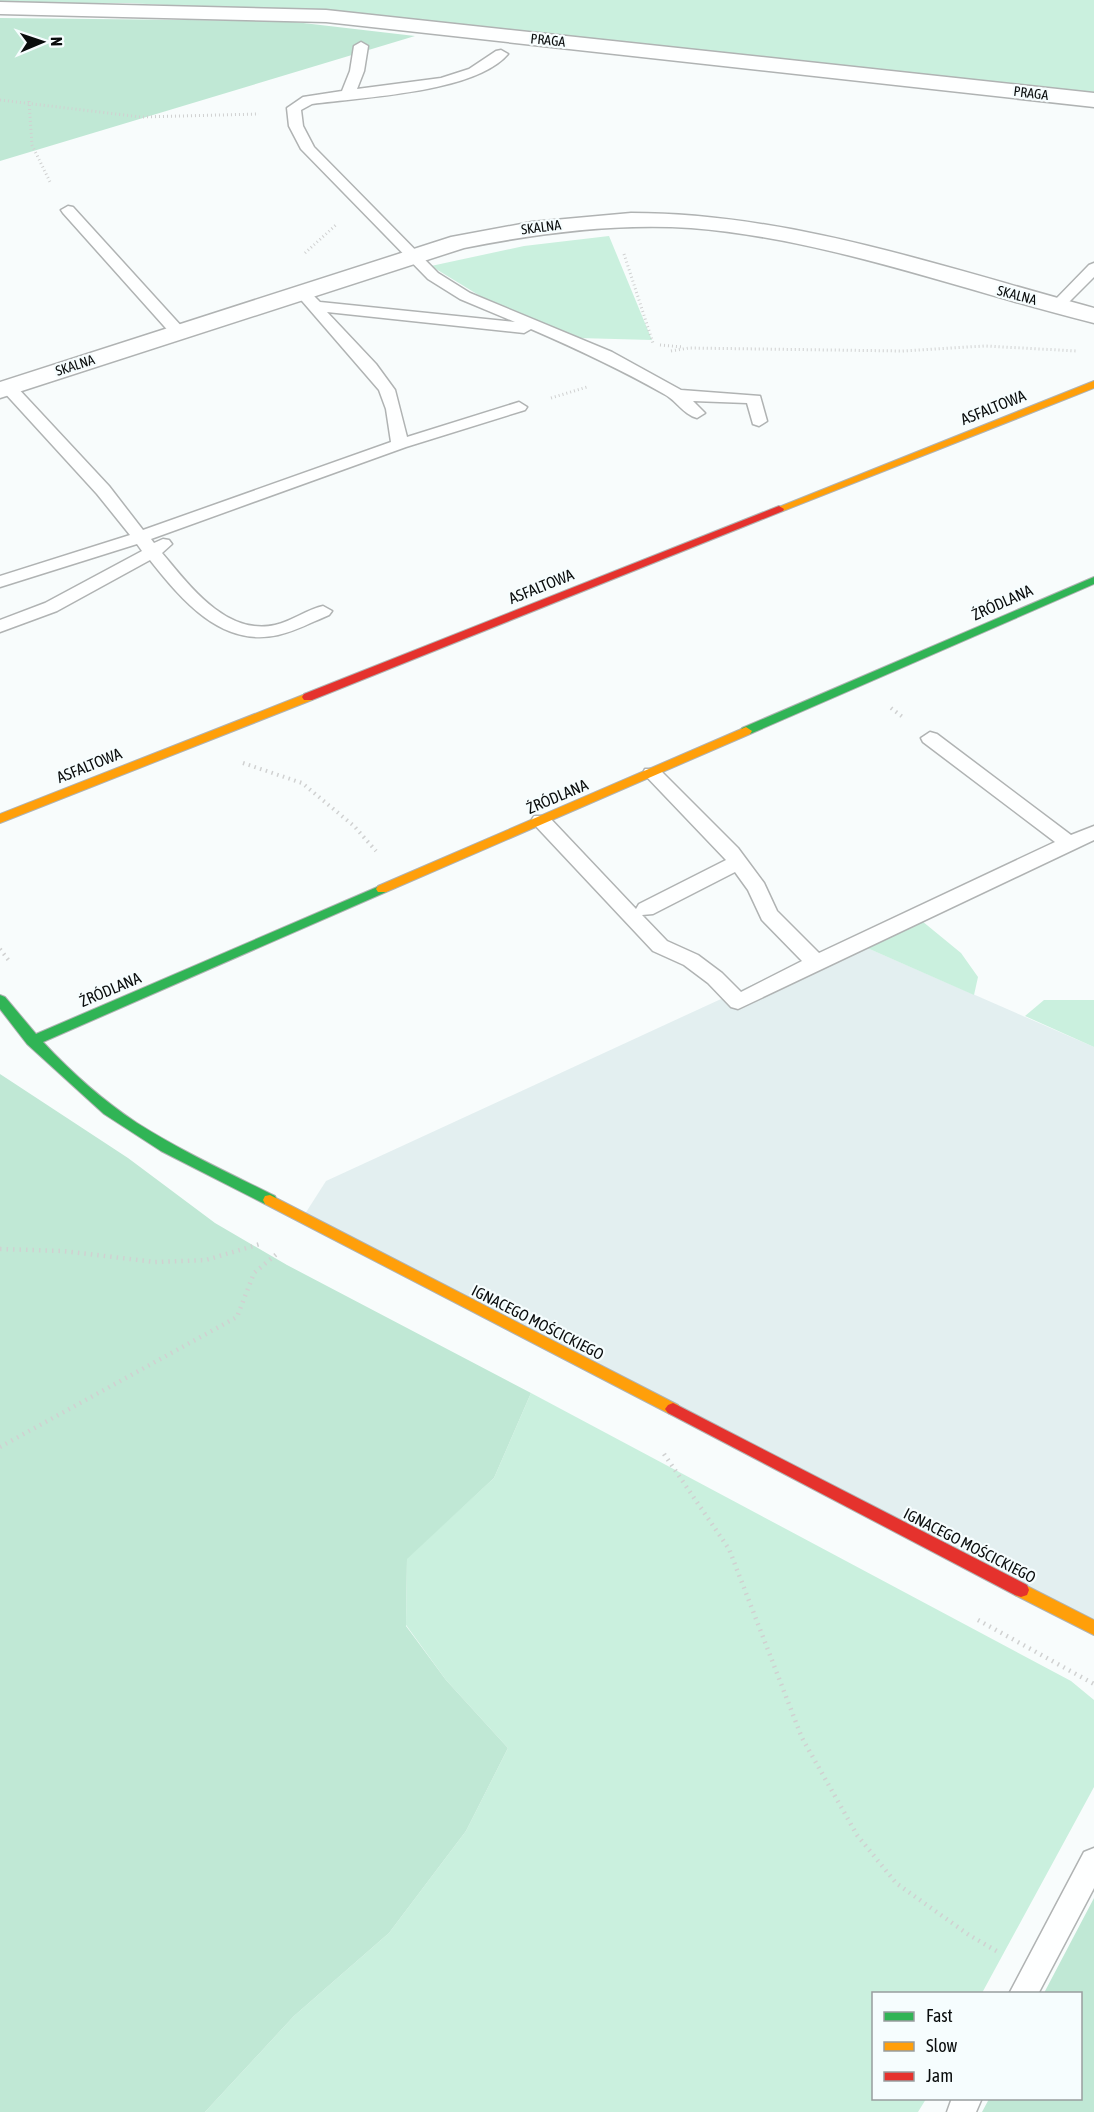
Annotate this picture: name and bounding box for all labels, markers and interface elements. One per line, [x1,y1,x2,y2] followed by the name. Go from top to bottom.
[12,12,72,72] north arrow
[530,30,566,50] street label: PRAGA
[48,36,66,47] text: N
[1013,83,1049,103] street label: PRAGA
[520,217,562,237] street label: SKALNA
[996,282,1039,308] street label: SKALNA
[53,351,97,379] street label: SKALNA
[958,386,1028,428] street label: ASFALTOWA
[506,565,576,607] street label: ASFALTOWA
[969,581,1035,623] street label: ŹRÓDLANA
[54,744,124,786] street label: ASFALTOWA
[524,775,590,817] street label: ŹRÓDLANA
[77,968,143,1010] street label: ŹRÓDLANA
[469,1281,607,1363] street label: IGNACEGO MOŚCICKIEGO
[901,1504,1039,1586] street label: IGNACEGO MOŚCICKIEGO
[872,1992,1082,2100] legend
[926,2005,953,2026] text: Fast
[926,2035,957,2056] text: Slow
[926,2065,953,2086] text: Jam

